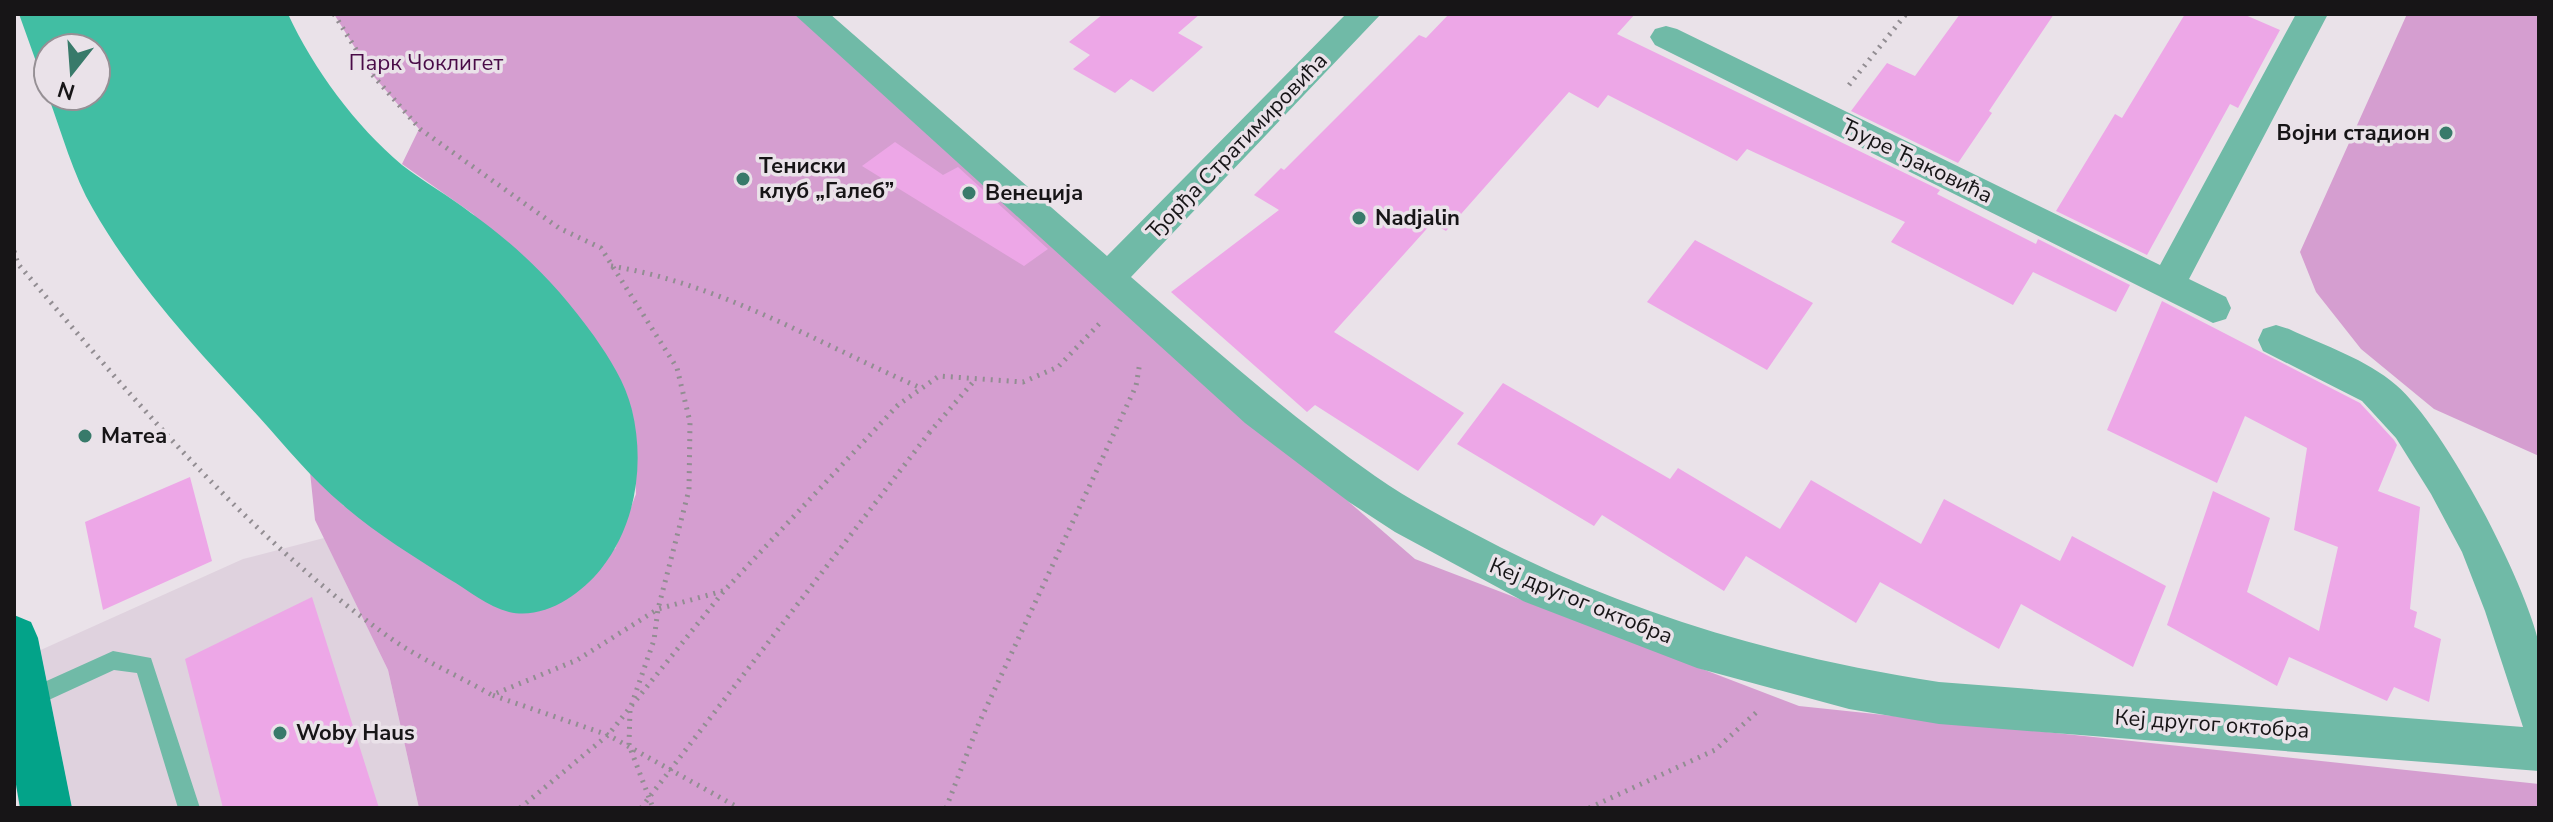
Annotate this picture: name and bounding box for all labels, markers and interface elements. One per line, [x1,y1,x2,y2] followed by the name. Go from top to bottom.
[32,32,112,112] north arrow
[1140,46,1334,246] street label: Ђорђа Стратимировића
[349,48,503,78] park label: Парк Чоклигет
[54,73,79,107] text: N
[1836,111,1998,211] street label: Ђуре Ђаковића
[2277,118,2430,148] place label: Војни стадион
[2437,124,2455,142] marker: Војни стадион
[759,151,894,206] place label: Тениски клуб „Галеб”
[734,170,752,188] marker: Тениски клуб „Галеб”
[985,178,1083,208] place label: Венеција
[960,184,978,202] marker: Венеција
[1375,203,1460,233] place label: Nadjalin
[1350,209,1368,227] marker: Nadjalin
[101,421,167,451] place label: Матеа
[76,427,94,445] marker: Матеа
[1485,551,1677,651] street label: Кеј другог октобра
[2114,702,2310,746] street label: Кеј другог октобра
[296,718,415,748] place label: Woby Haus
[271,724,289,742] marker: Woby Haus

